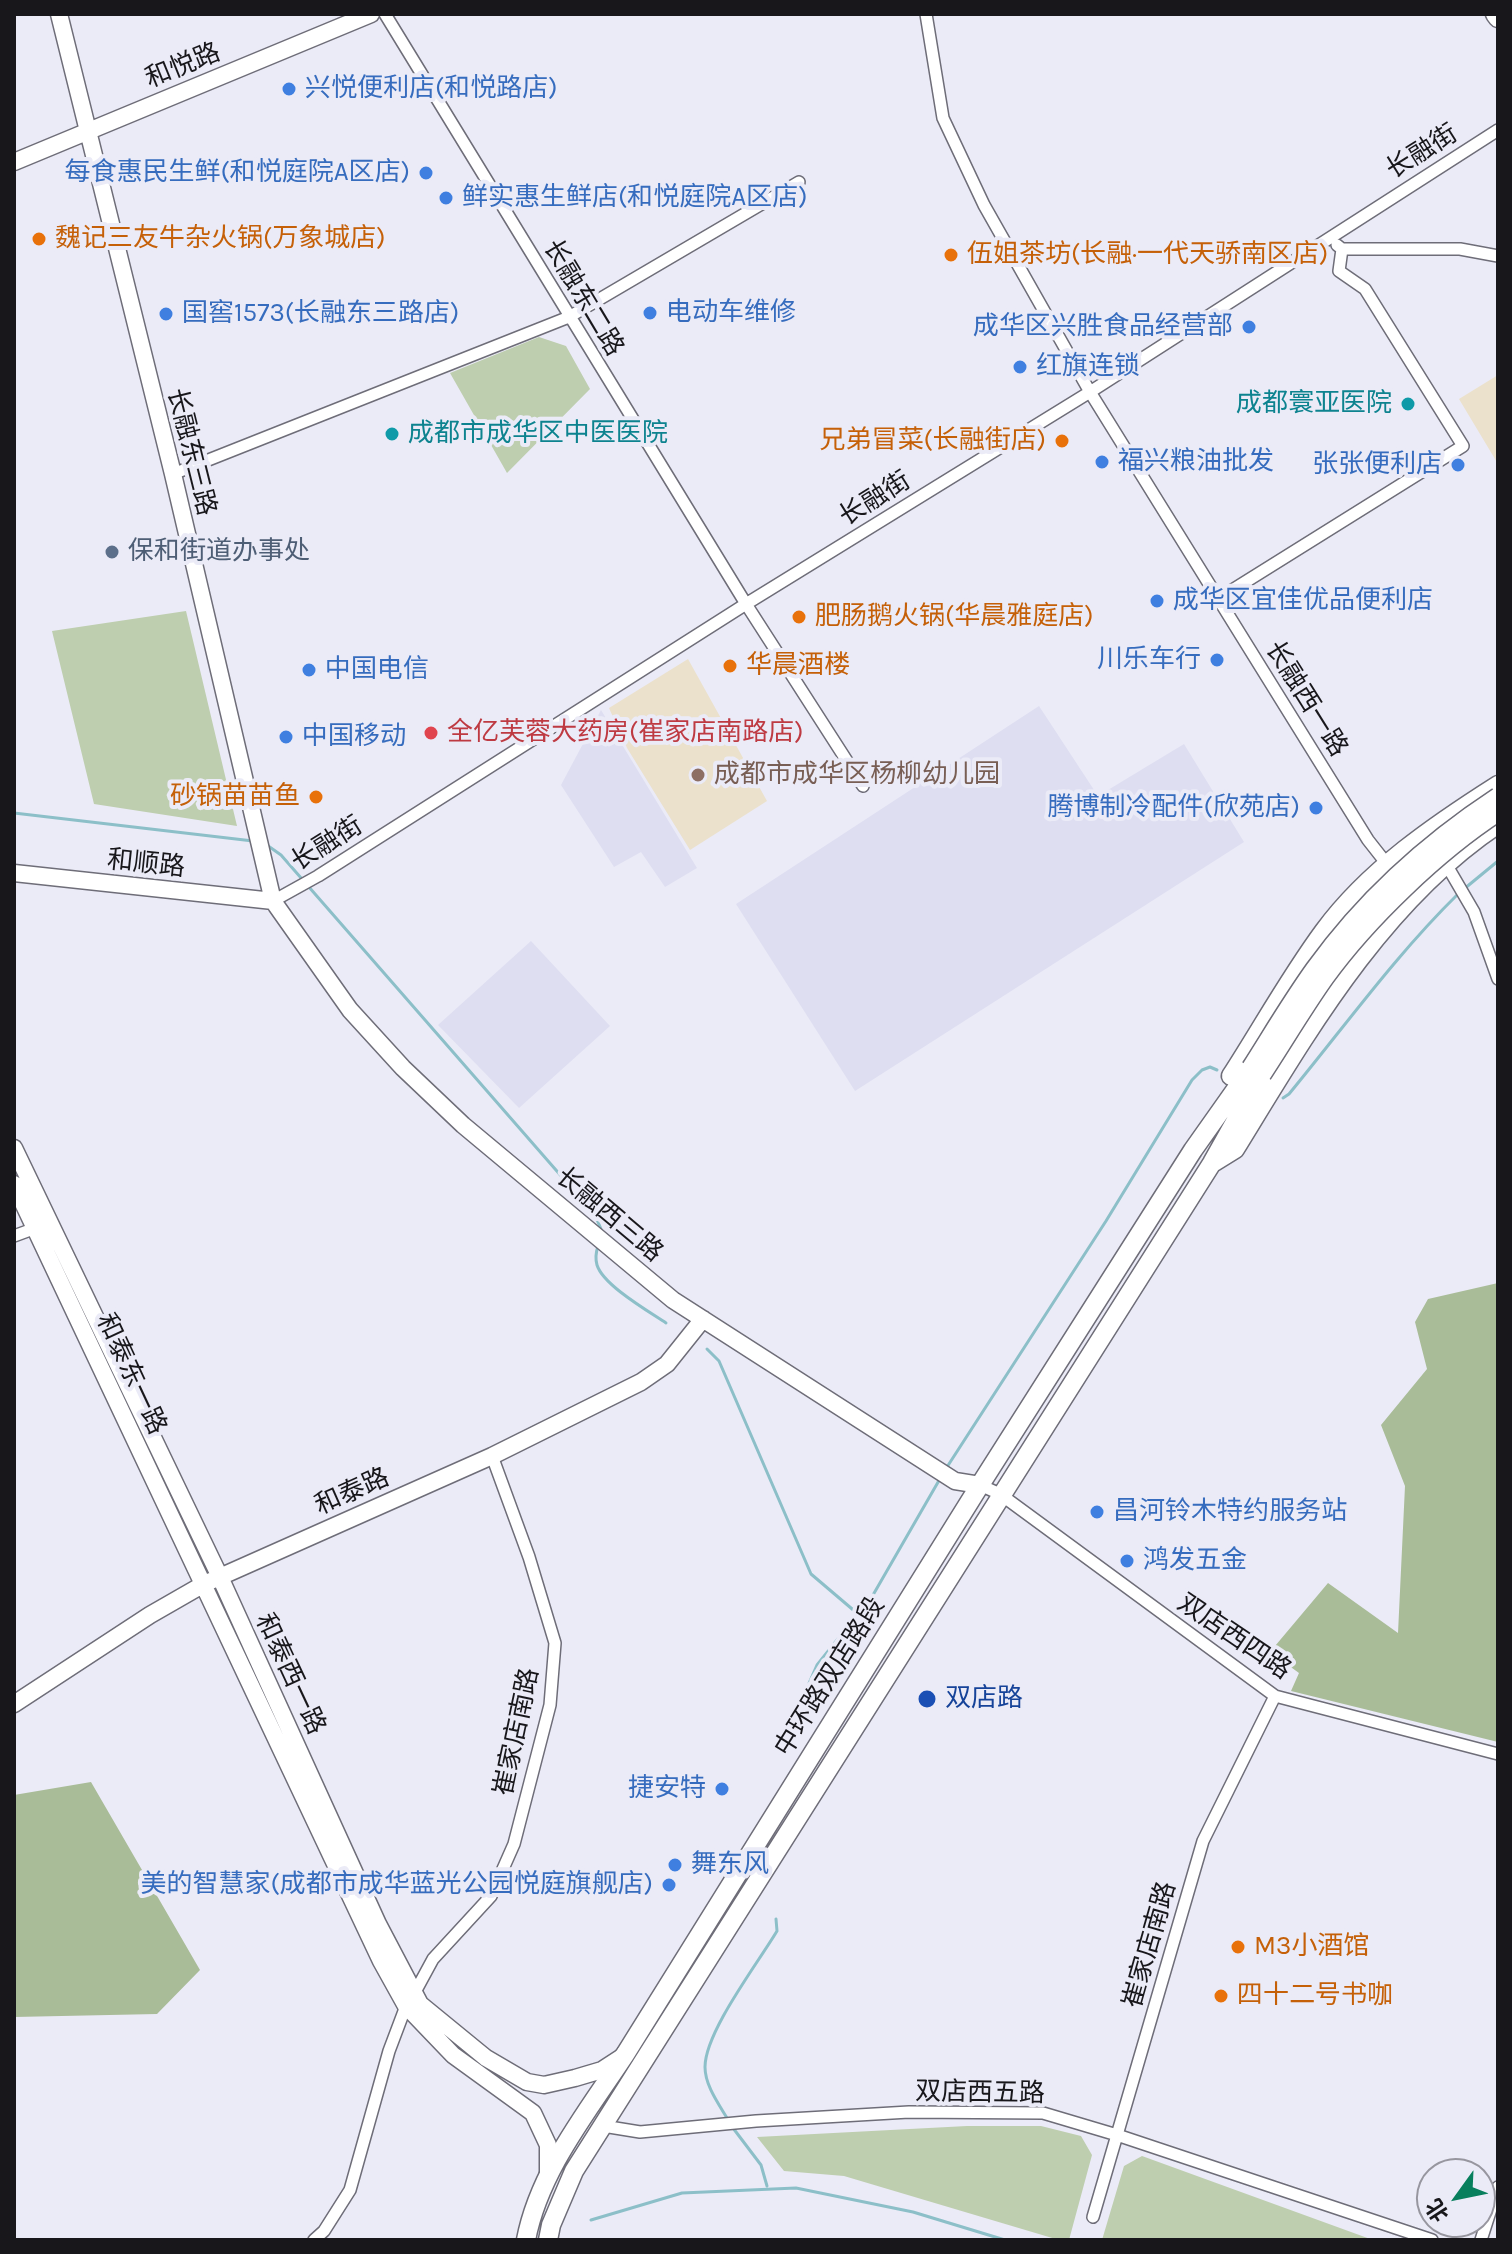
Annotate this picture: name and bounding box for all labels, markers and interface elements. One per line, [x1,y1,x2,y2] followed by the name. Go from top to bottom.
[141,37,225,95] street label: 和悦路
[305,73,557,105] place label: 兴悦便利店(和悦路店)
[280,80,298,98] marker: 兴悦便利店(和悦路店)
[1381,118,1463,186] street label: 长融街
[65,157,410,189] place label: 每食惠民生鲜(和悦庭院A区店)
[417,164,435,182] marker: 每食惠民生鲜(和悦庭院A区店)
[462,182,807,214] place label: 鲜实惠生鲜店(和悦庭院A区店)
[437,189,455,207] marker: 鲜实惠生鲜店(和悦庭院A区店)
[55,223,385,255] place label: 魏记三友牛杂火锅(万象城店)
[30,230,48,248] marker: 魏记三友牛杂火锅(万象城店)
[536,234,630,362] street label: 长融东二路
[967,239,1328,271] place label: 伍姐茶坊(长融·一代天骄南区店)
[942,246,960,264] marker: 伍姐茶坊(长融·一代天骄南区店)
[666,297,796,329] place label: 电动车维修
[182,298,459,330] place label: 国窖1573(长融东三路店)
[641,304,659,322] marker: 电动车维修
[157,305,175,323] marker: 国窖1573(长融东三路店)
[973,311,1233,343] place label: 成华区兴胜食品经营部
[1240,318,1258,336] marker: 成华区兴胜食品经营部
[1036,351,1140,383] place label: 红旗连锁
[1011,358,1029,376] marker: 红旗连锁
[160,385,222,519] street label: 长融东三路
[1236,388,1392,420] place label: 成都寰亚医院
[1399,395,1417,413] marker: 成都寰亚医院
[408,418,668,450] place label: 成都市成华区中医医院
[383,425,401,443] marker: 成都市成华区中医医院
[820,425,1046,457] place label: 兄弟冒菜(长融街店)
[1053,432,1071,450] marker: 兄弟冒菜(长融街店)
[1118,446,1274,478] place label: 福兴粮油批发
[1312,449,1442,481] place label: 张张便利店
[1093,453,1111,471] marker: 福兴粮油批发
[1449,456,1467,474] marker: 张张便利店
[834,465,916,533] street label: 长融街
[128,536,310,568] place label: 保和街道办事处
[103,543,121,561] marker: 保和街道办事处
[1173,585,1433,617] place label: 成华区宜佳优品便利店
[1148,592,1166,610] marker: 成华区宜佳优品便利店
[815,601,1093,633] place label: 肥肠鹅火锅(华晨雅庭店)
[790,608,808,626] marker: 肥肠鹅火锅(华晨雅庭店)
[1258,636,1354,762] street label: 长融西一路
[1097,644,1201,676] place label: 川乐车行
[746,650,850,682] place label: 华晨酒楼
[1208,651,1226,669] marker: 川乐车行
[325,654,429,686] place label: 中国电信
[721,657,739,675] marker: 华晨酒楼
[300,661,318,679] marker: 中国电信
[447,717,803,749] place label: 全亿芙蓉大药房(崔家店南路店)
[302,721,406,753] place label: 中国移动
[422,724,440,742] marker: 全亿芙蓉大药房(崔家店南路店)
[277,728,295,746] marker: 中国移动
[714,759,1000,791] place label: 成都市成华区杨柳幼儿园
[689,766,707,784] marker: 成都市成华区杨柳幼儿园
[170,781,300,813] place label: 砂锅苗苗鱼
[307,788,325,806] marker: 砂锅苗苗鱼
[1048,792,1300,824] place label: 腾博制冷配件(欣苑店)
[1307,799,1325,817] marker: 腾博制冷配件(欣苑店)
[286,810,368,878] street label: 长融街
[106,844,186,884] street label: 和顺路
[549,1161,669,1269] street label: 长融西三路
[89,1308,173,1440] street label: 和泰东一路
[310,1462,394,1522] street label: 和泰路
[1113,1496,1347,1528] place label: 昌河铃木特约服务站
[1088,1503,1106,1521] marker: 昌河铃木特约服务站
[1143,1545,1247,1577] place label: 鸿发五金
[1118,1552,1136,1570] marker: 鸿发五金
[1171,1588,1297,1686] street label: 双店西四路
[769,1592,891,1762] street label: 中环路双店路段
[248,1608,332,1740] street label: 和泰西一路
[488,1665,546,1799] street label: 崔家店南路
[945,1683,1023,1715] place label: 双店路
[916,1688,938,1710] marker: 双店路
[628,1773,706,1805] place label: 捷安特
[713,1780,731,1798] marker: 捷安特
[691,1849,769,1881] place label: 舞东风
[666,1856,684,1874] marker: 舞东风
[141,1869,653,1901] place label: 美的智慧家(成都市成华蓝光公园悦庭旗舰店)
[660,1876,678,1894] marker: 美的智慧家(成都市成华蓝光公园悦庭旗舰店)
[1117,1878,1183,2012] street label: 崔家店南路
[1254,1931,1369,1963] place label: M3小酒馆
[1229,1938,1247,1956] marker: M3小酒馆
[1237,1980,1393,2012] place label: 四十二号书咖
[1212,1987,1230,2005] marker: 四十二号书咖
[915,2076,1045,2110] street label: 双店西五路
[1416,2158,1496,2238] north arrow
[1421,2194,1454,2226] text: 北

